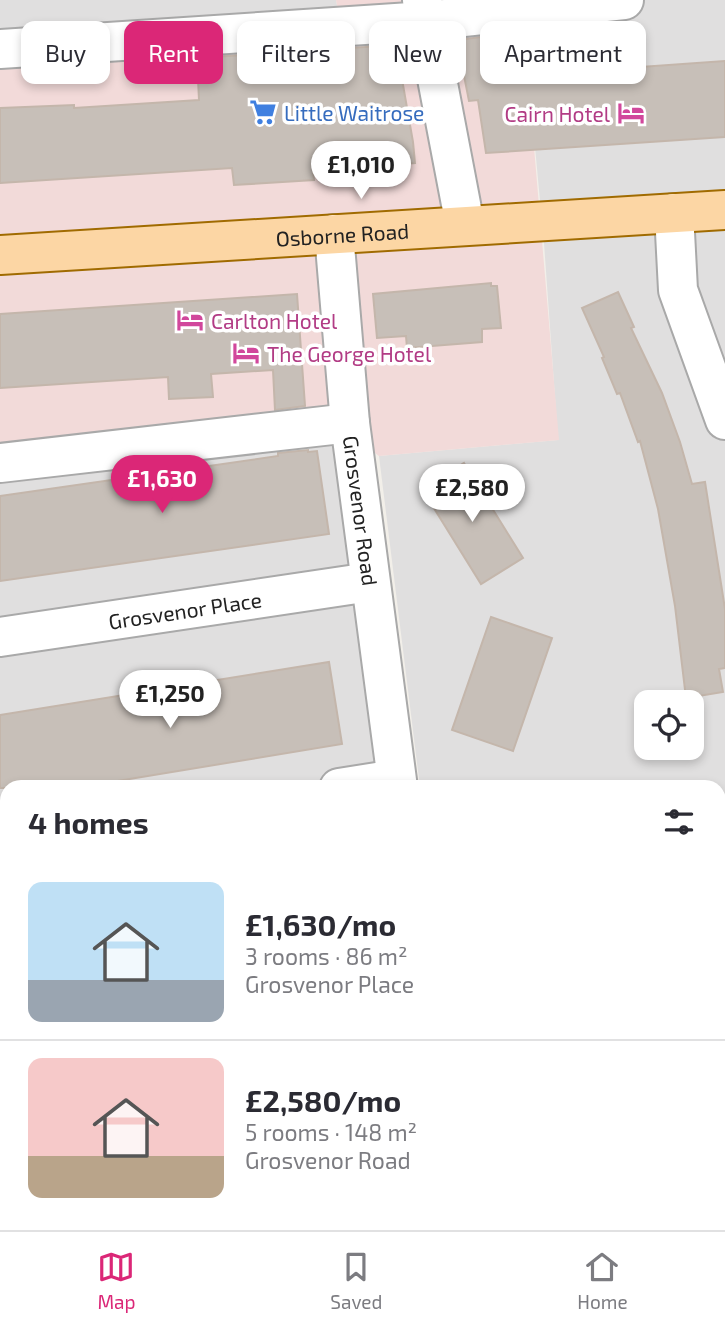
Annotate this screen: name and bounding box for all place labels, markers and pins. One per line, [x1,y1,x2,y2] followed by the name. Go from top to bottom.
[248,97,278,127] supermarket icon: Little Waitrose
[616,98,646,128] hotel icon: Cairn Hotel
[284,100,424,125] place label: Little Waitrose
[505,101,611,126] place label: Cairn Hotel
[304,142,418,201] pin: £1,010
[175,305,205,335] hotel icon: Carlton Hotel
[211,308,338,333] place label: Carlton Hotel
[231,338,261,368] hotel icon: The George Hotel
[267,341,432,366] place label: The George Hotel
[105,456,219,515] pin: £1,630
[415,464,529,524] pin: £2,580
[113,670,227,730] pin: £1,250

